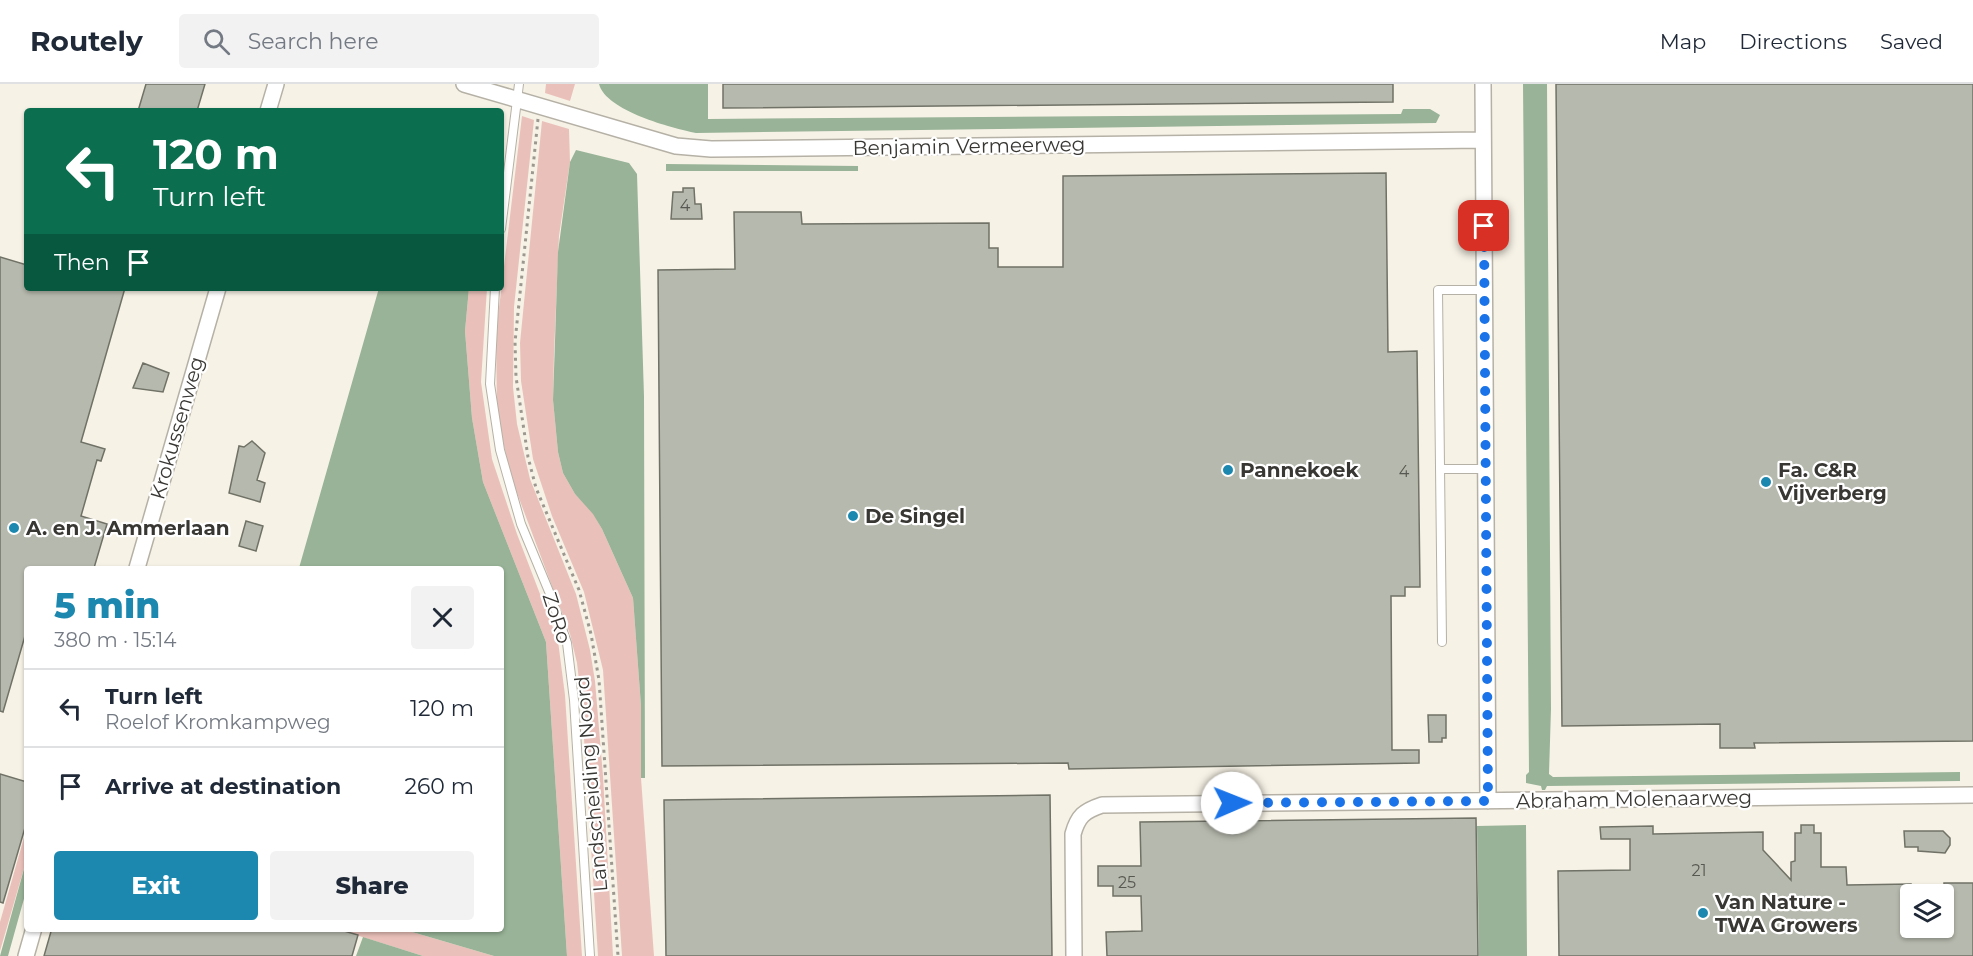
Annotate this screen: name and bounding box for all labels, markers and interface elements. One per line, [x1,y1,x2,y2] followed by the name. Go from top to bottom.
[179,14,599,68] search box
[30,24,143,58] text: Routely
[200,25,233,58] icon: search
[248,28,379,55] text: Search here
[1660,29,1706,54] text: Map
[1739,29,1847,54] text: Directions
[1880,29,1943,54] text: Saved
[153,128,279,180] text: 120 m
[54,132,132,210] icon: left
[852,132,1086,160] street label: Benjamin Vermeerweg
[153,180,266,213] text: Turn left
[680,196,691,215] house number: 4
[1458,200,1509,251] pin
[1467,209,1500,242] icon: arrive
[122,246,155,279] icon: arrive
[54,249,110,276] text: Then
[145,354,209,502] street label: Krokussenweg
[1240,458,1359,482] place label: Pannekoek
[1777,458,1887,505] place label: Fa. C&R Vijverberg
[1399,462,1410,481] house number: 4
[1221,463,1235,477] marker: Pannekoek
[1759,475,1773,489] marker: Fa. C&R Vijverberg
[865,504,965,528] place label: De Singel
[846,509,860,523] marker: De Singel
[25,516,230,540] place label: A. en J. Ammerlaan
[7,521,21,535] marker: A. en J. Ammerlaan
[54,583,160,627] text: 5 min
[411,586,474,649] button: close
[538,589,576,647] street label: ZoRo
[54,628,176,652] text: 380 m · 15:14
[570,675,612,893] street label: Landscheiding Noord
[105,683,203,710] text: Turn left
[54,692,87,725] icon: left
[410,695,474,722] text: 120 m
[105,710,331,734] text: Roelof Kromkampweg
[54,770,87,803] icon: arrive
[1200,771,1264,835] position arrow
[105,773,341,800] text: Arrive at destination
[404,773,474,800] text: 260 m
[1516,785,1752,813] street label: Abraham Molenaarweg
[54,851,258,920] button: Exit
[270,851,474,920] button: Share
[1692,861,1706,880] house number: 21
[1118,873,1136,892] house number: 25
[1900,884,1954,938] map controls
[1900,884,1954,938] button: layers
[1714,890,1858,937] place label: Van Nature - TWA Growers
[1696,906,1710,920] marker: Van Nature - TWA Growers

